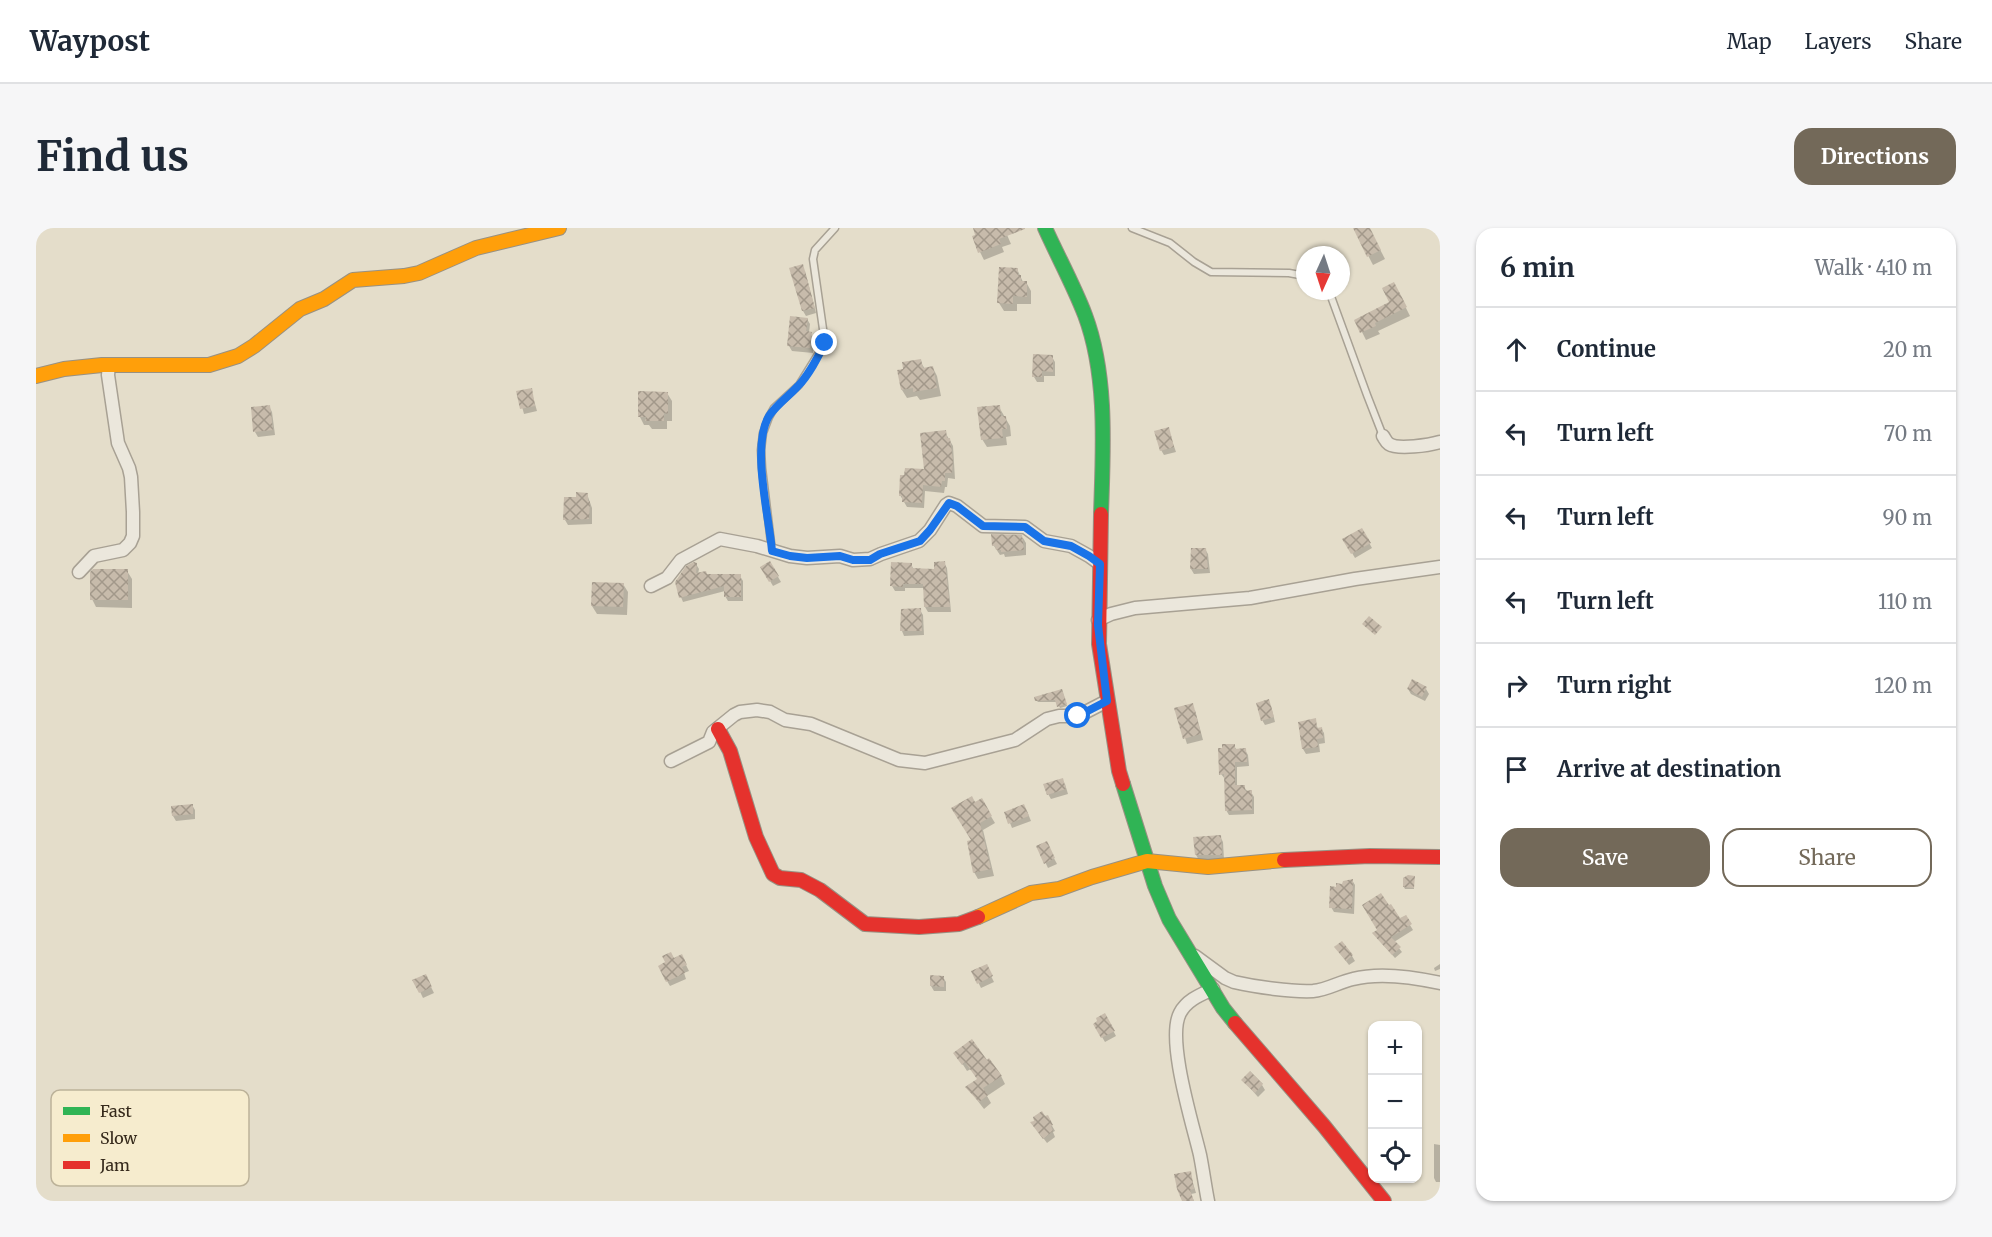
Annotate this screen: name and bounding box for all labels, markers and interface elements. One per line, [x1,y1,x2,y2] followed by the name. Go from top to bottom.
[30,23,150,59] text: Waypost
[1727,28,1772,55] text: Map
[1805,28,1872,55] text: Layers
[1905,28,1962,55] text: Share
[1794,128,1956,185] button: Directions
[36,130,189,182] text: Find us
[1296,246,1350,300] north arrow
[1500,251,1575,284] text: 6 min
[1815,255,1932,280] text: Walk · 410 m
[811,329,837,355] route end
[1500,333,1533,366] icon: ahead
[1557,335,1656,363] text: Continue
[1883,337,1932,362] text: 20 m
[1500,417,1533,450] icon: left
[1557,419,1654,447] text: Turn left
[1884,421,1932,446] text: 70 m
[1500,501,1533,534] icon: left
[1557,503,1654,531] text: Turn left
[1882,505,1932,530] text: 90 m
[1500,585,1533,618] icon: left
[1557,587,1654,615] text: Turn left
[1878,589,1932,614] text: 110 m
[1500,669,1533,702] icon: right
[1557,671,1671,699] text: Turn right
[1874,673,1932,698] text: 120 m
[1064,702,1090,728] route start
[1500,753,1533,786] icon: arrive
[1557,755,1781,783] text: Arrive at destination
[1500,828,1710,887] button: Save
[1722,828,1932,887] button: Share
[1368,1021,1422,1183] map controls
[1368,1021,1422,1075] button: +
[1368,1075,1422,1129] button: −
[51,1090,249,1186] legend
[100,1101,133,1121] text: Fast
[100,1128,138,1148] text: Slow
[1368,1129,1422,1183] button: locate
[99,1155,130,1175] text: Jam

